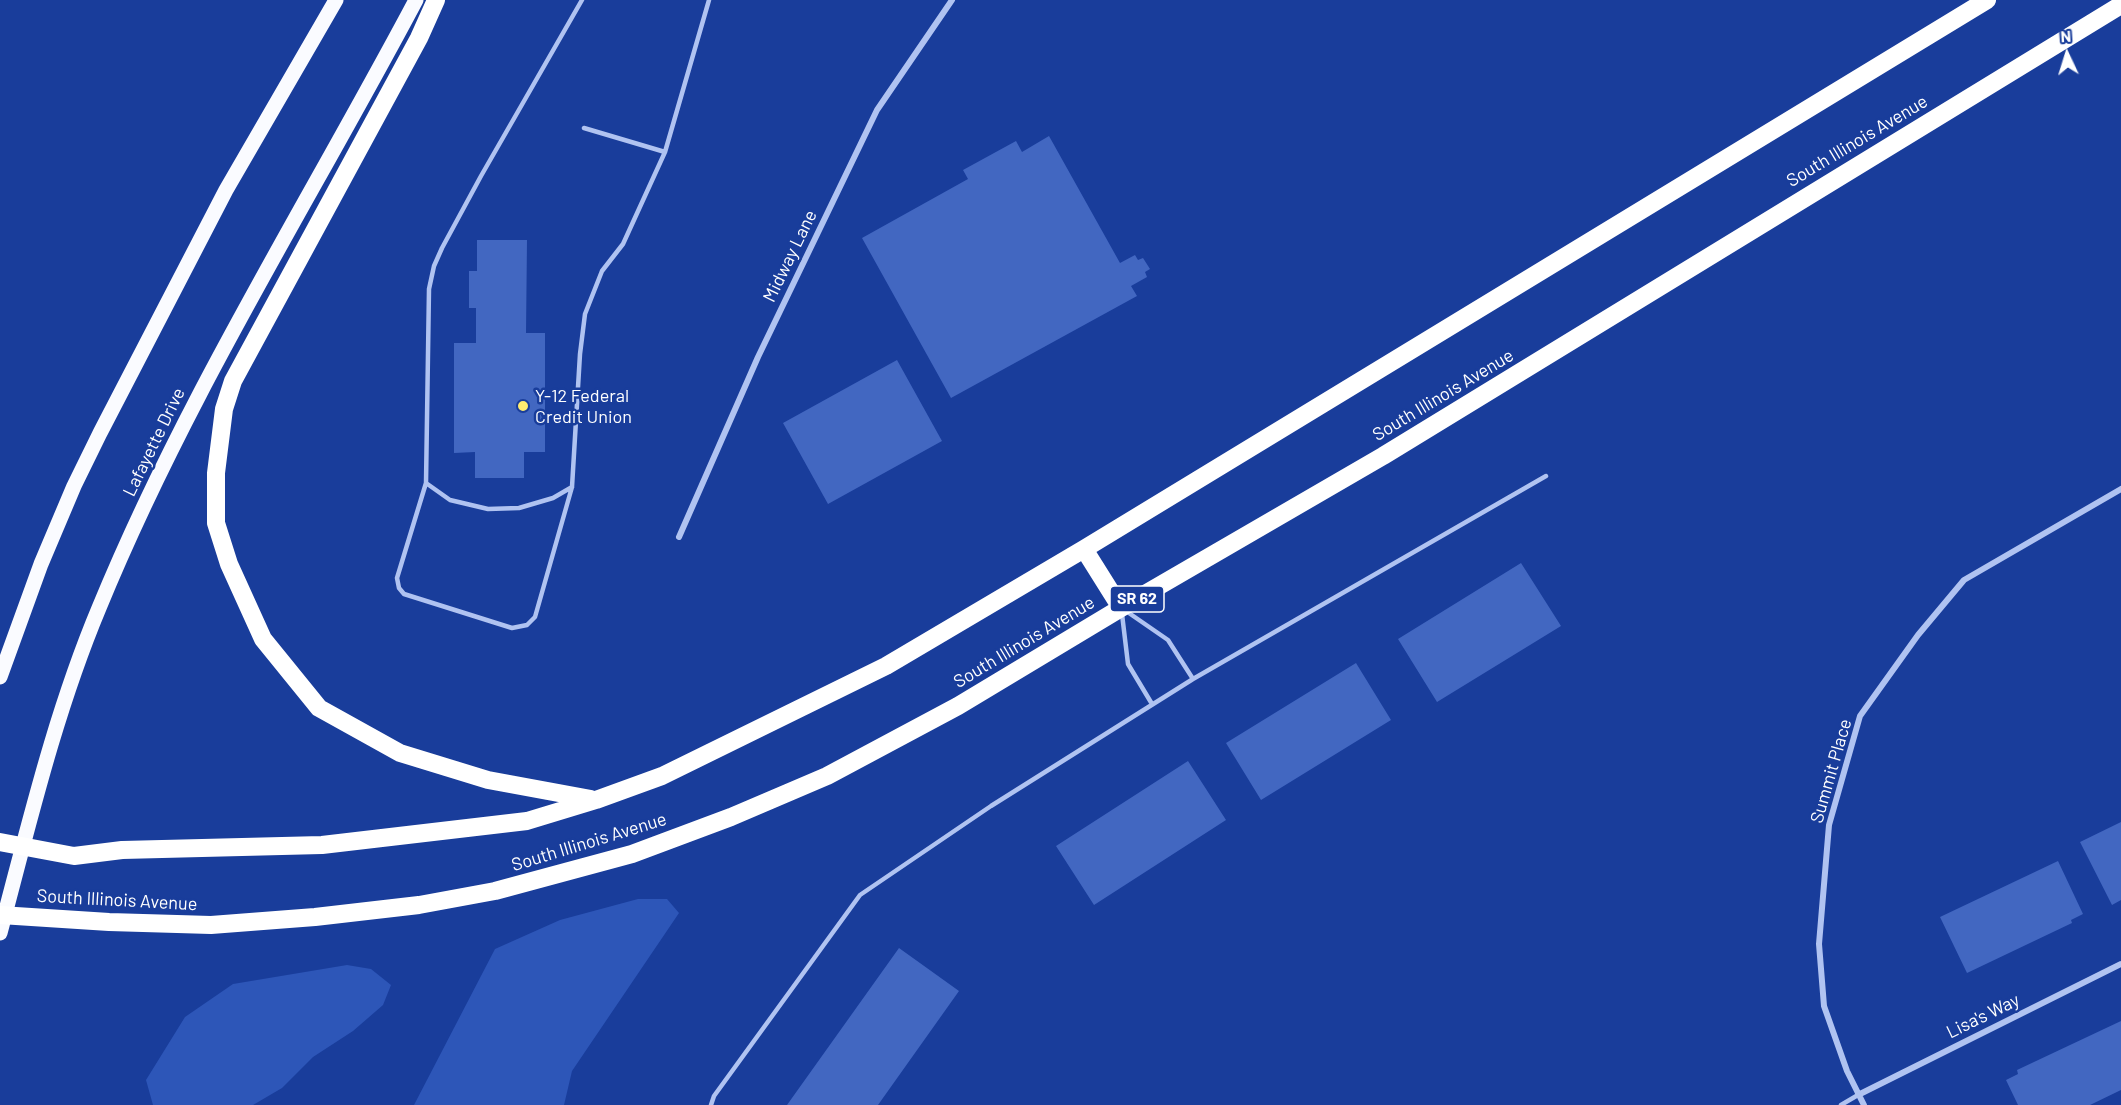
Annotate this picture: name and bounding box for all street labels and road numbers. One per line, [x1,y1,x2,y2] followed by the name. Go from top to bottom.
[1783,90,1931,192] street label: South Illinois Avenue
[758,206,822,306] street label: Midway Lane
[1369,344,1517,446] street label: South Illinois Avenue
[118,384,190,500] street label: Lafayette Drive
[1110,586,1164,612] road number: SR 62
[950,591,1098,693] street label: South Illinois Avenue
[1806,716,1856,826] street label: Summit Place
[509,808,669,876] street label: South Illinois Avenue
[36,885,198,915] street label: South Illinois Avenue
[1943,989,2023,1043] street label: Lisa's Way

